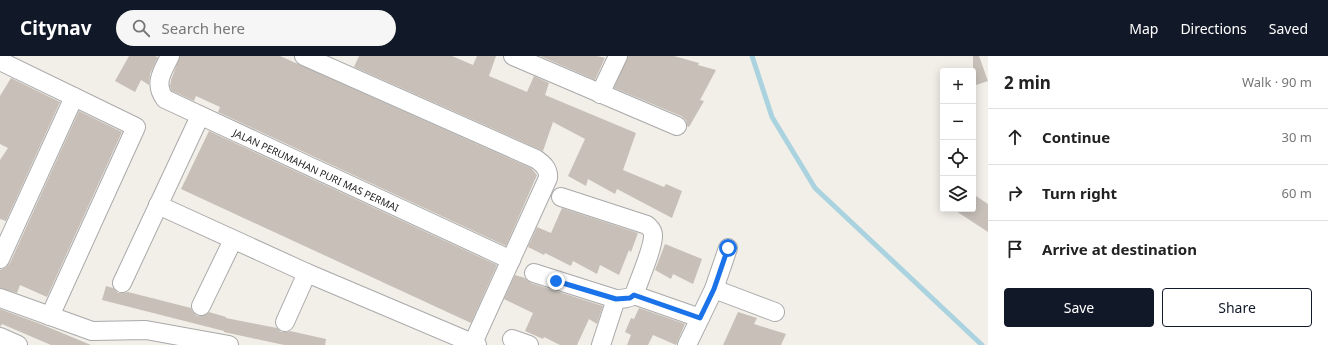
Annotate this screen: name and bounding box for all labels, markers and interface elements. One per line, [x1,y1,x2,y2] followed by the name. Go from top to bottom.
[116,10,396,46] search box
[20,15,92,41] text: Citynav
[130,17,152,39] icon: search
[162,18,245,38] text: Search here
[1129,19,1158,38] text: Map
[1180,19,1247,38] text: Directions
[1269,19,1308,38] text: Saved
[940,68,976,212] map controls
[940,68,976,104] button: +
[1004,71,1051,94] text: 2 min
[1242,73,1312,91] text: Walk · 90 m
[940,104,976,140] button: −
[230,125,401,215] street label: JALAN PERUMAHAN PURI MAS PERMAI
[1004,126,1026,148] icon: ahead
[1042,127,1110,147] text: Continue
[1282,128,1312,146] text: 30 m
[940,140,976,176] button: locate
[940,176,976,212] button: layers
[1004,182,1026,204] icon: right
[1042,183,1117,203] text: Turn right
[1282,184,1312,202] text: 60 m
[1004,238,1026,260] icon: arrive
[719,239,737,257] route start
[1042,239,1197,259] text: Arrive at destination
[547,272,565,290] route end
[1004,288,1154,327] button: Save
[1162,288,1312,327] button: Share

